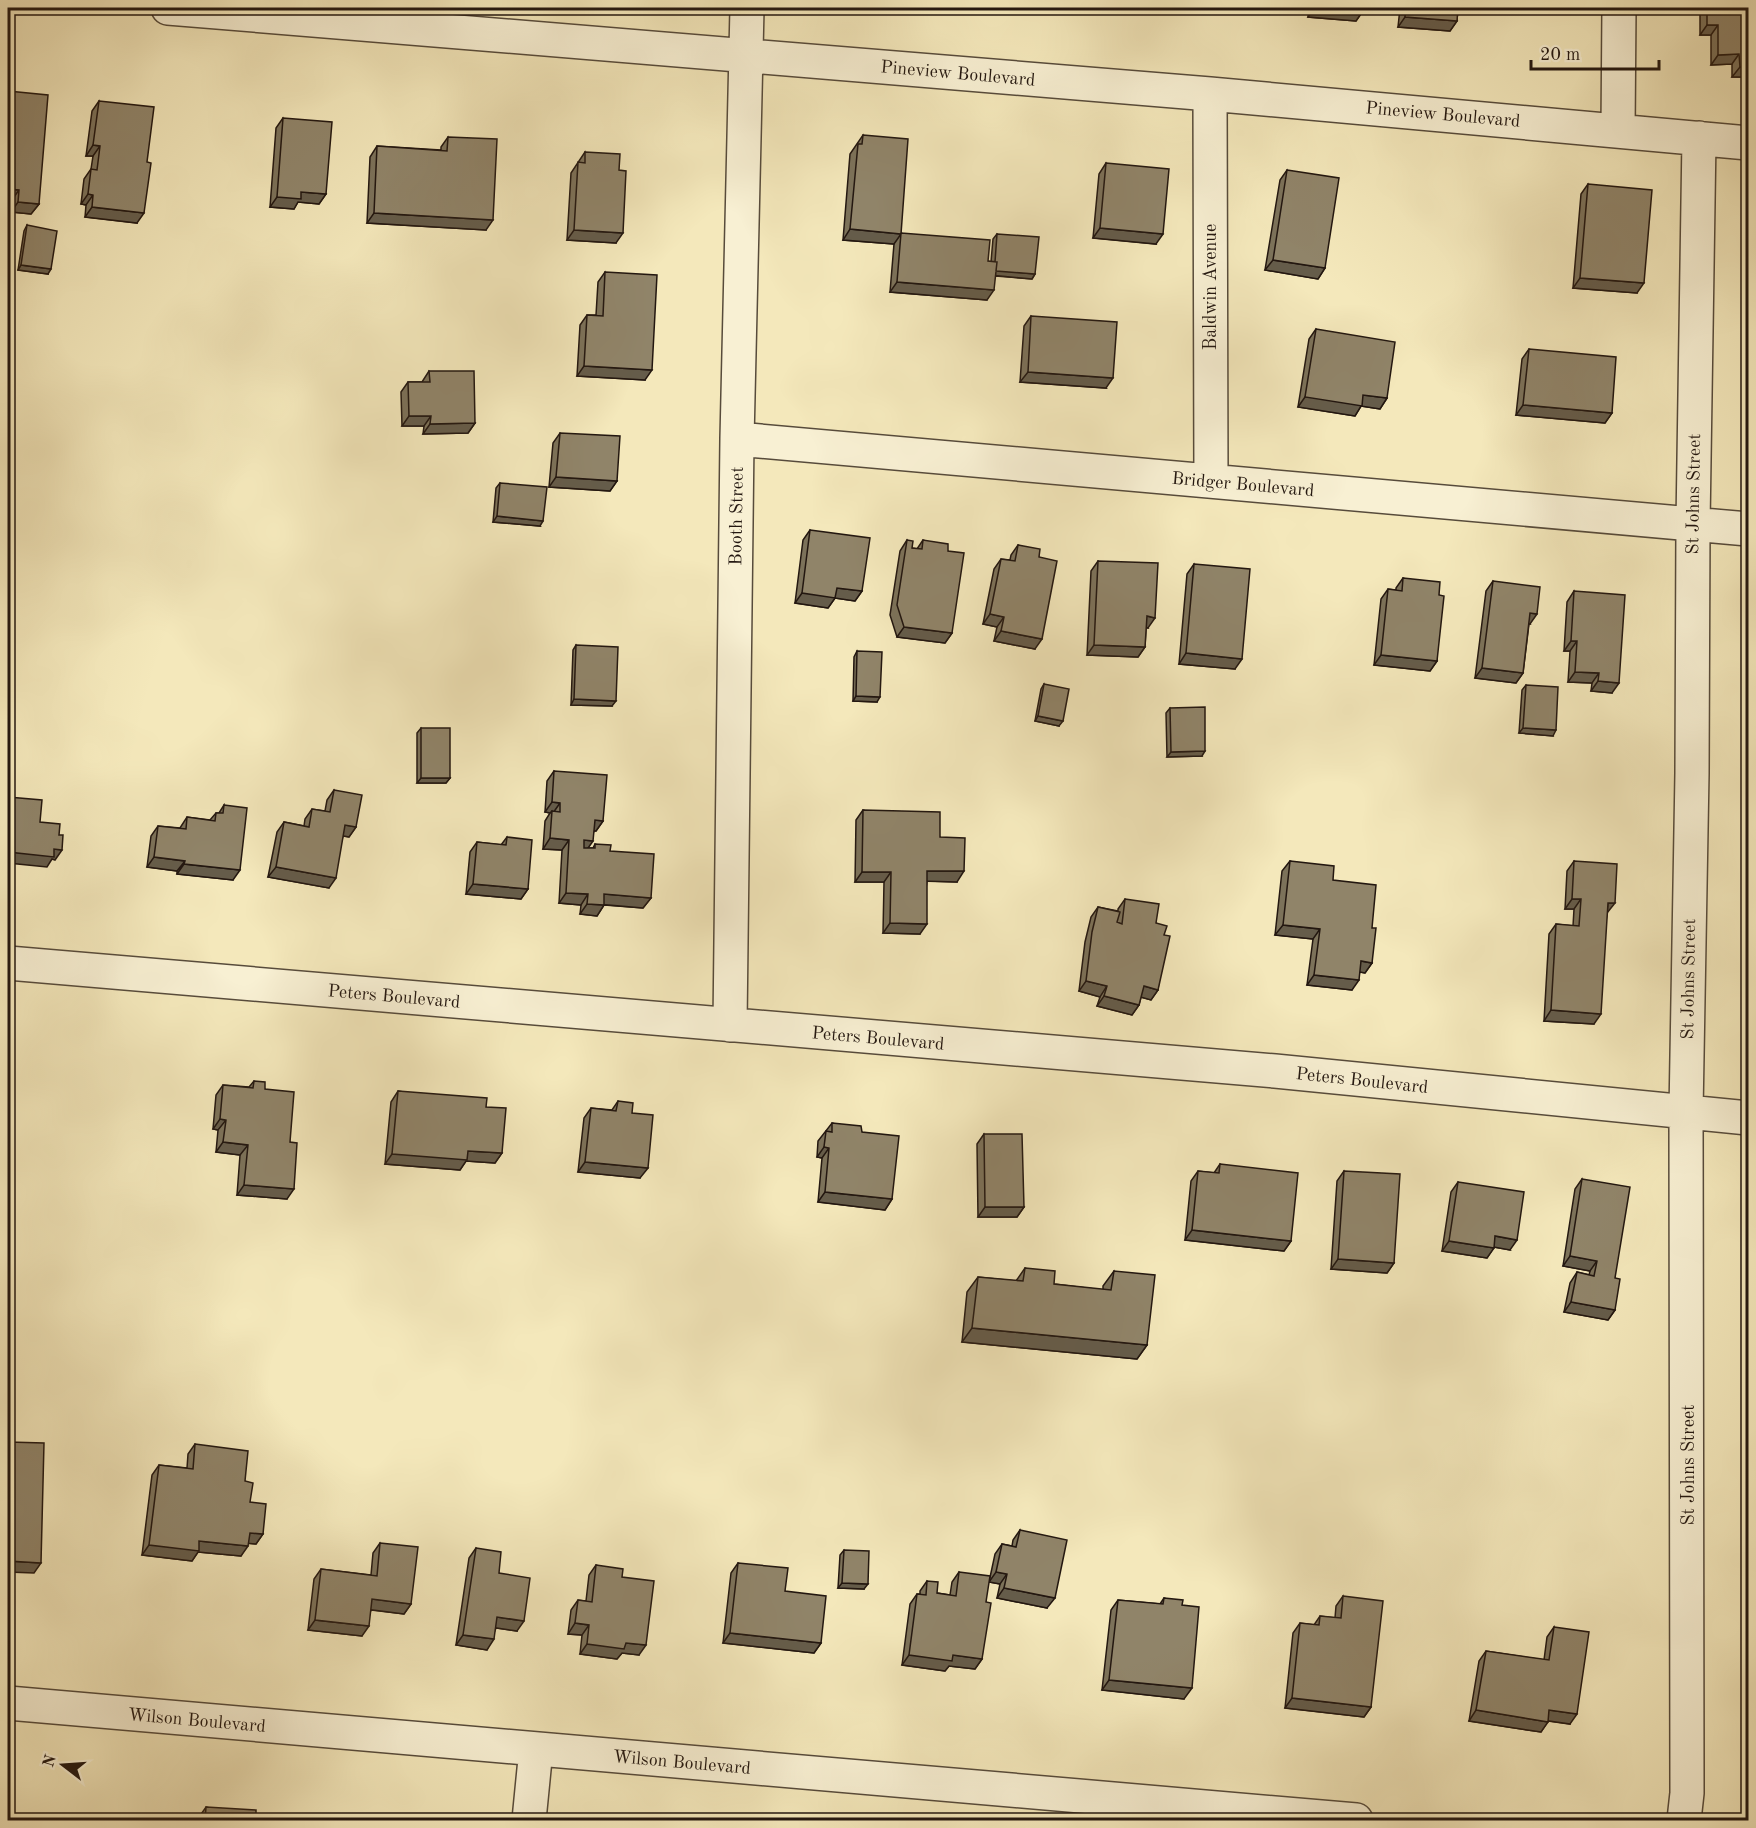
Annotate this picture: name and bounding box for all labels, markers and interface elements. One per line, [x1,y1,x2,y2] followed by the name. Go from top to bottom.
[1531,33,1658,71] scale bar
[1540,46,1580,64] text: 20 m
[880,58,1036,90] street label: Pineview Boulevard
[1365,99,1521,131] street label: Pineview Boulevard
[1202,224,1220,350] street label: Baldwin Avenue
[1684,433,1704,555] street label: St Johns Street
[727,466,747,566] street label: Booth Street
[1171,470,1315,500] street label: Bridger Boulevard
[1679,918,1699,1040] street label: St Johns Street
[327,982,461,1012] street label: Peters Boulevard
[811,1024,945,1054] street label: Peters Boulevard
[1295,1065,1429,1097] street label: Peters Boulevard
[1680,1404,1698,1526] street label: St Johns Street
[127,1706,267,1736] street label: Wilson Boulevard
[33,1735,93,1795] north arrow
[612,1748,752,1778] street label: Wilson Boulevard
[41,1752,60,1769] text: N

